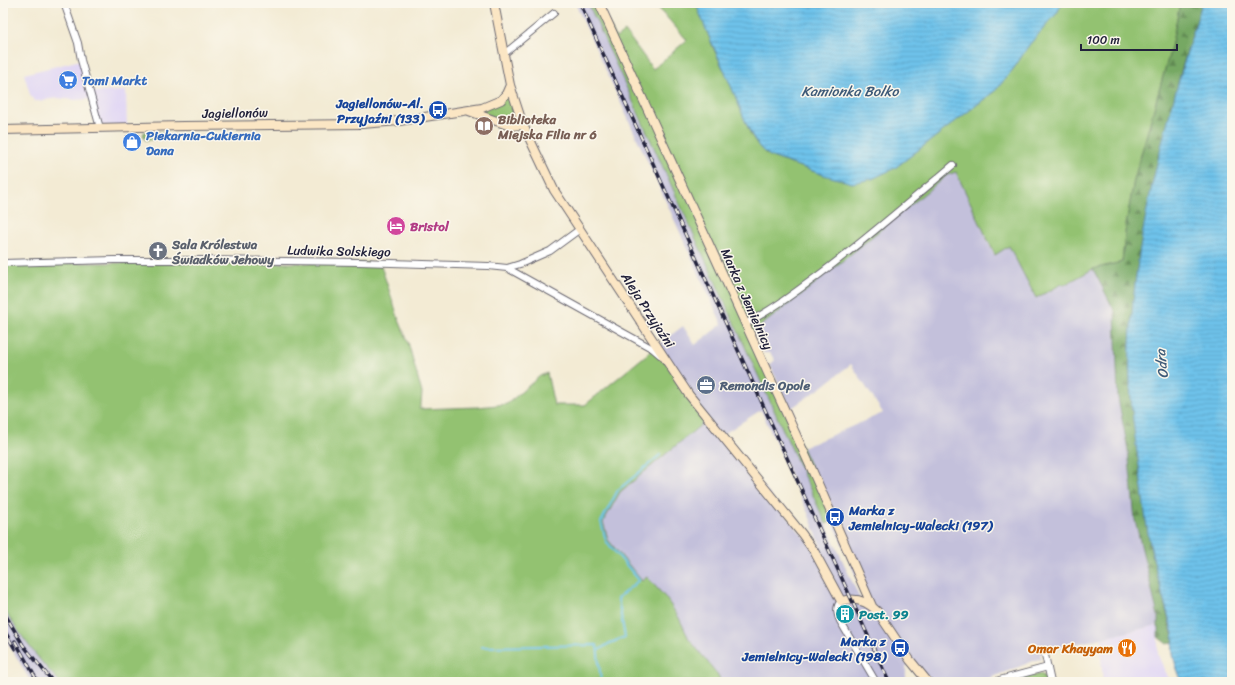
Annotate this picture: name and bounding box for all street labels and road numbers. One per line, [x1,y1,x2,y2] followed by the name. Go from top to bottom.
[201,101,268,125] street label: Jagiellonów
[287,239,391,263] street label: Ludwika Solskiego
[714,245,780,354] street label: Marka z Jemielnicy
[614,267,681,353] street label: Aleja Przyjaźni

